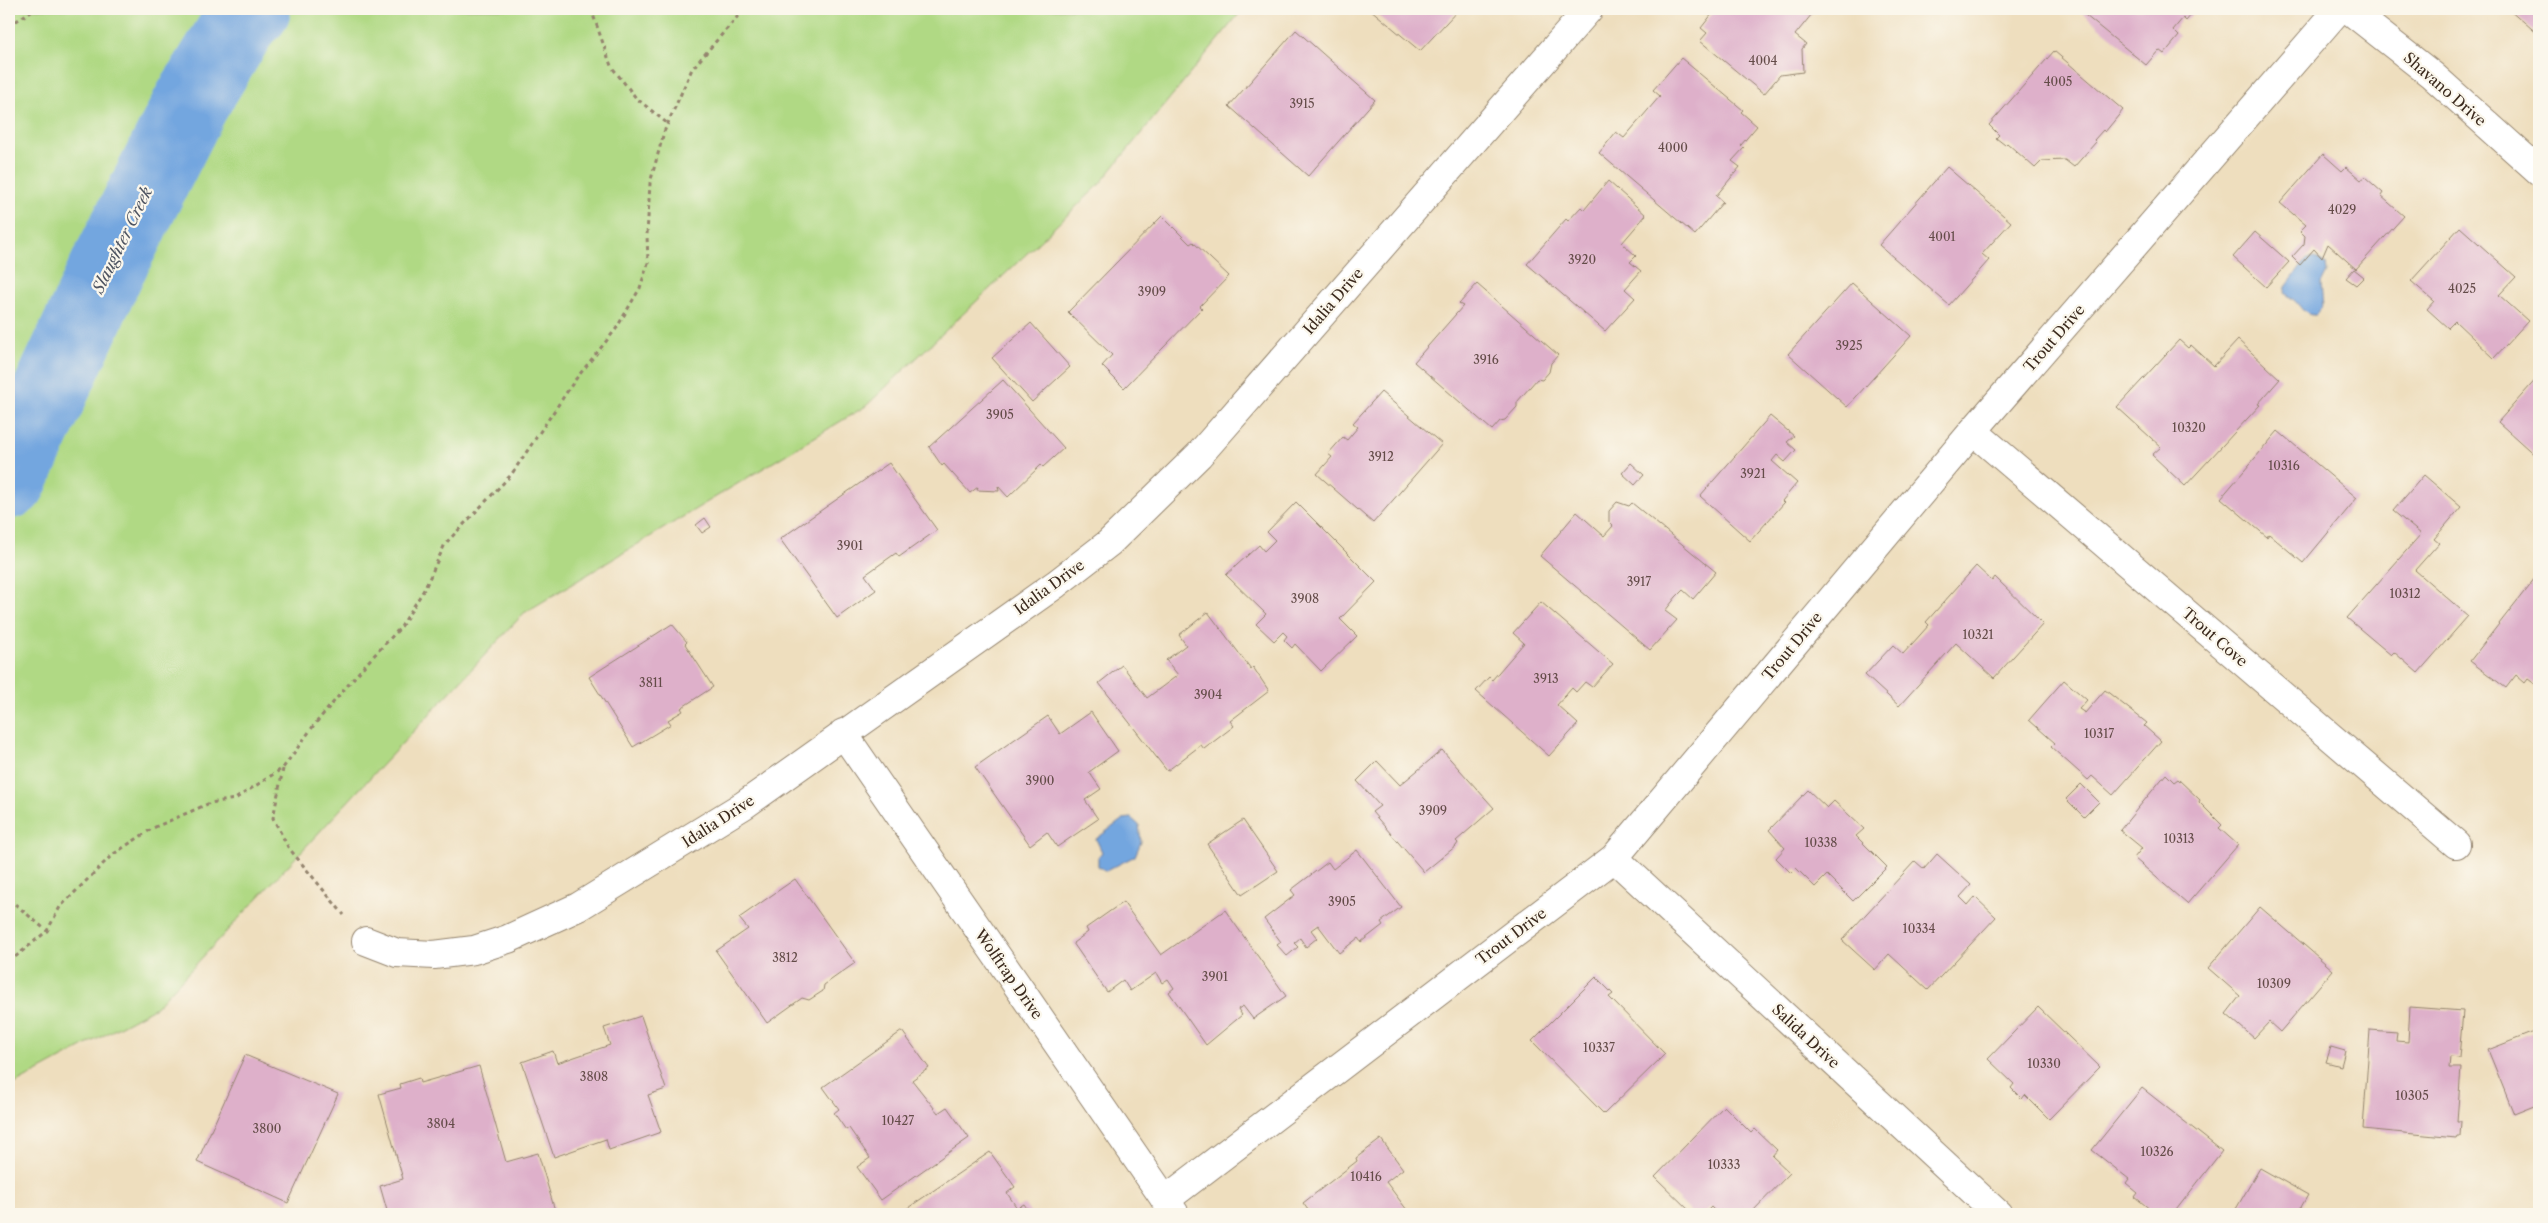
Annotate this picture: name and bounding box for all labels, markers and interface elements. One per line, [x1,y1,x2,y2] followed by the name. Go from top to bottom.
[2400,48,2490,130] street label: Shavano Drive
[1748,53,1778,68] house number: 4004
[2044,74,2072,89] house number: 4005
[1289,96,1315,111] house number: 3915
[1658,140,1688,155] house number: 4000
[87,183,157,297] water label: Slaughter Creek
[2328,202,2356,217] house number: 4029
[1928,229,1956,244] house number: 4001
[1568,252,1596,267] house number: 3920
[1299,264,1367,338] street label: Idalia Drive
[2448,281,2476,296] house number: 4025
[1138,284,1166,299] house number: 3909
[2020,300,2088,376] street label: Trout Drive
[1835,338,1863,353] house number: 3925
[1473,352,1499,367] house number: 3916
[986,407,1014,422] house number: 3905
[2172,420,2206,435] house number: 10320
[1368,449,1394,464] house number: 3912
[2268,458,2300,473] house number: 10316
[1740,466,1766,481] house number: 3921
[837,538,863,553] house number: 3901
[1010,555,1088,619] street label: Idalia Drive
[1627,574,1651,589] house number: 3917
[2389,586,2421,601] house number: 10312
[1291,591,1319,606] house number: 3908
[2178,603,2252,671] street label: Trout Cove
[1758,608,1826,684] street label: Trout Drive
[1962,627,1994,642] house number: 10321
[1533,671,1559,686] house number: 3913
[639,675,663,690] house number: 3811
[1194,687,1222,702] house number: 3904
[2084,726,2114,741] house number: 10317
[1026,773,1054,788] house number: 3900
[678,791,758,851] street label: Idalia Drive
[1419,803,1447,818] house number: 3909
[2164,831,2194,846] house number: 10313
[1805,835,1837,850] house number: 10338
[1328,894,1356,909] house number: 3905
[1472,903,1550,969] street label: Trout Drive
[1903,921,1935,936] house number: 10334
[970,924,1047,1023] street label: Wolftrap Drive
[772,950,798,965] house number: 3812
[1202,969,1228,984] house number: 3901
[2257,976,2291,991] house number: 10309
[1768,1000,1844,1072] street label: Salida Drive
[1583,1040,1615,1055] house number: 10337
[2027,1056,2061,1071] house number: 10330
[580,1069,608,1084] house number: 3808
[2395,1088,2429,1103] house number: 10305
[882,1113,914,1128] house number: 10427
[427,1116,455,1131] house number: 3804
[253,1121,281,1136] house number: 3800
[2140,1144,2174,1159] house number: 10326
[1708,1157,1740,1172] house number: 10333
[1350,1169,1382,1184] house number: 10416

